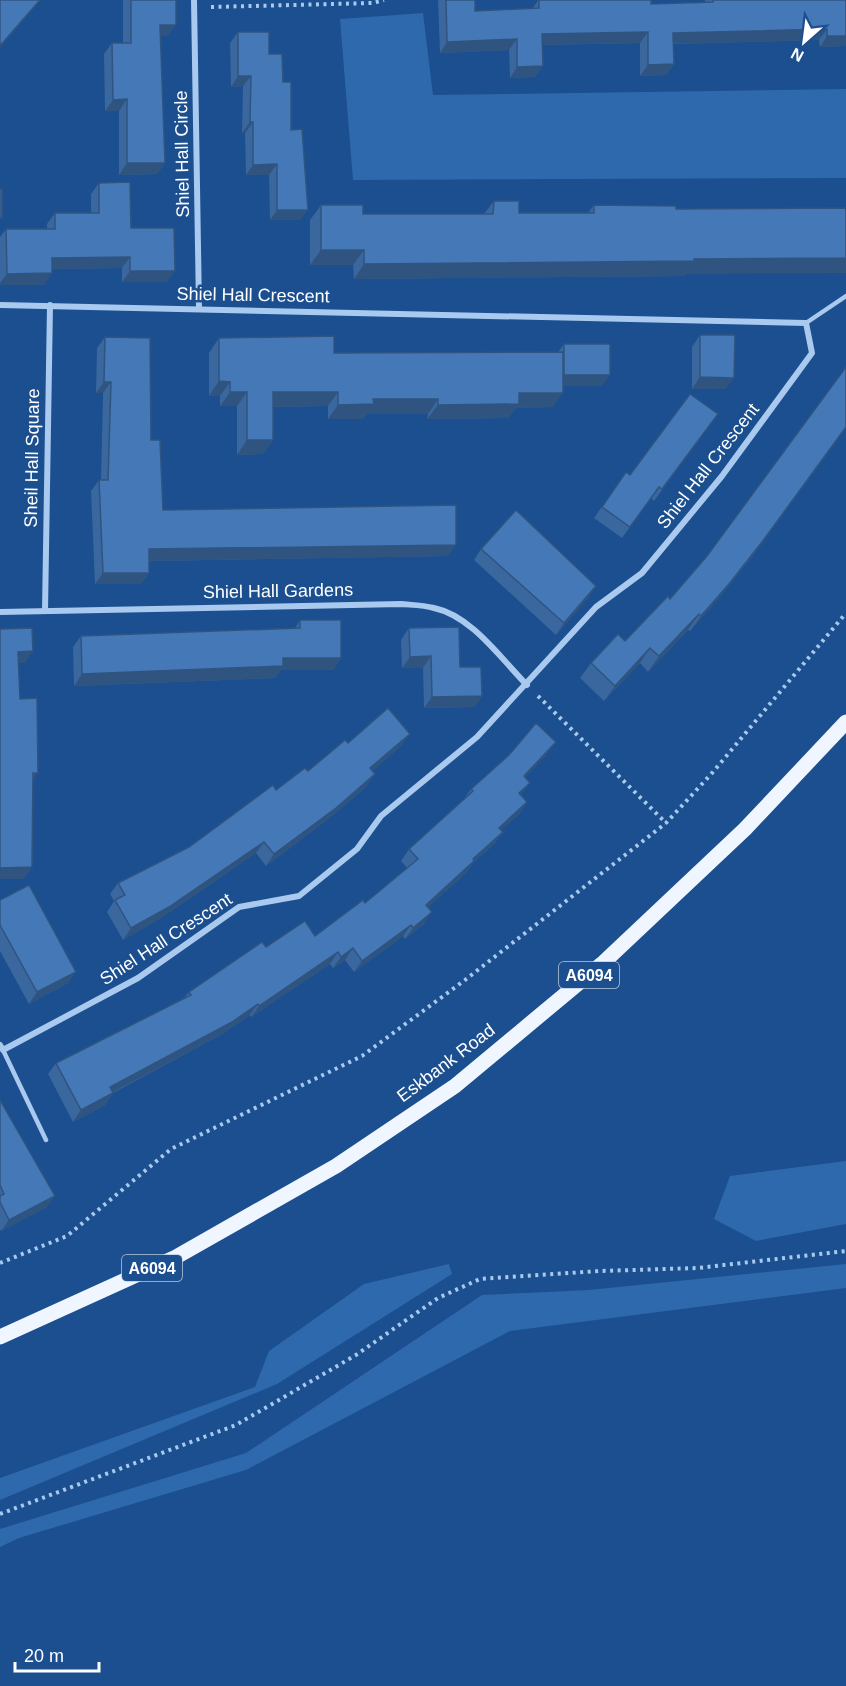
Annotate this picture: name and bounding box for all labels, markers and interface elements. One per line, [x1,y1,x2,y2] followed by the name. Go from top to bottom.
[774,12,834,72] north arrow
[788,45,806,65] text: N
[171,90,193,218] street label: Shiel Hall Circle
[176,284,330,306] street label: Shiel Hall Crescent
[21,388,43,528] street label: Sheil Hall Square
[653,400,763,532] street label: Shiel Hall Crescent
[203,580,353,602] street label: Shiel Hall Gardens
[96,889,236,989] street label: Shiel Hall Crescent
[559,962,619,988] road number: A6094
[393,1020,499,1106] street label: Eskbank Road
[122,1255,182,1281] road number: A6094
[15,1635,99,1673] scale bar
[24,1646,64,1666] text: 20 m

